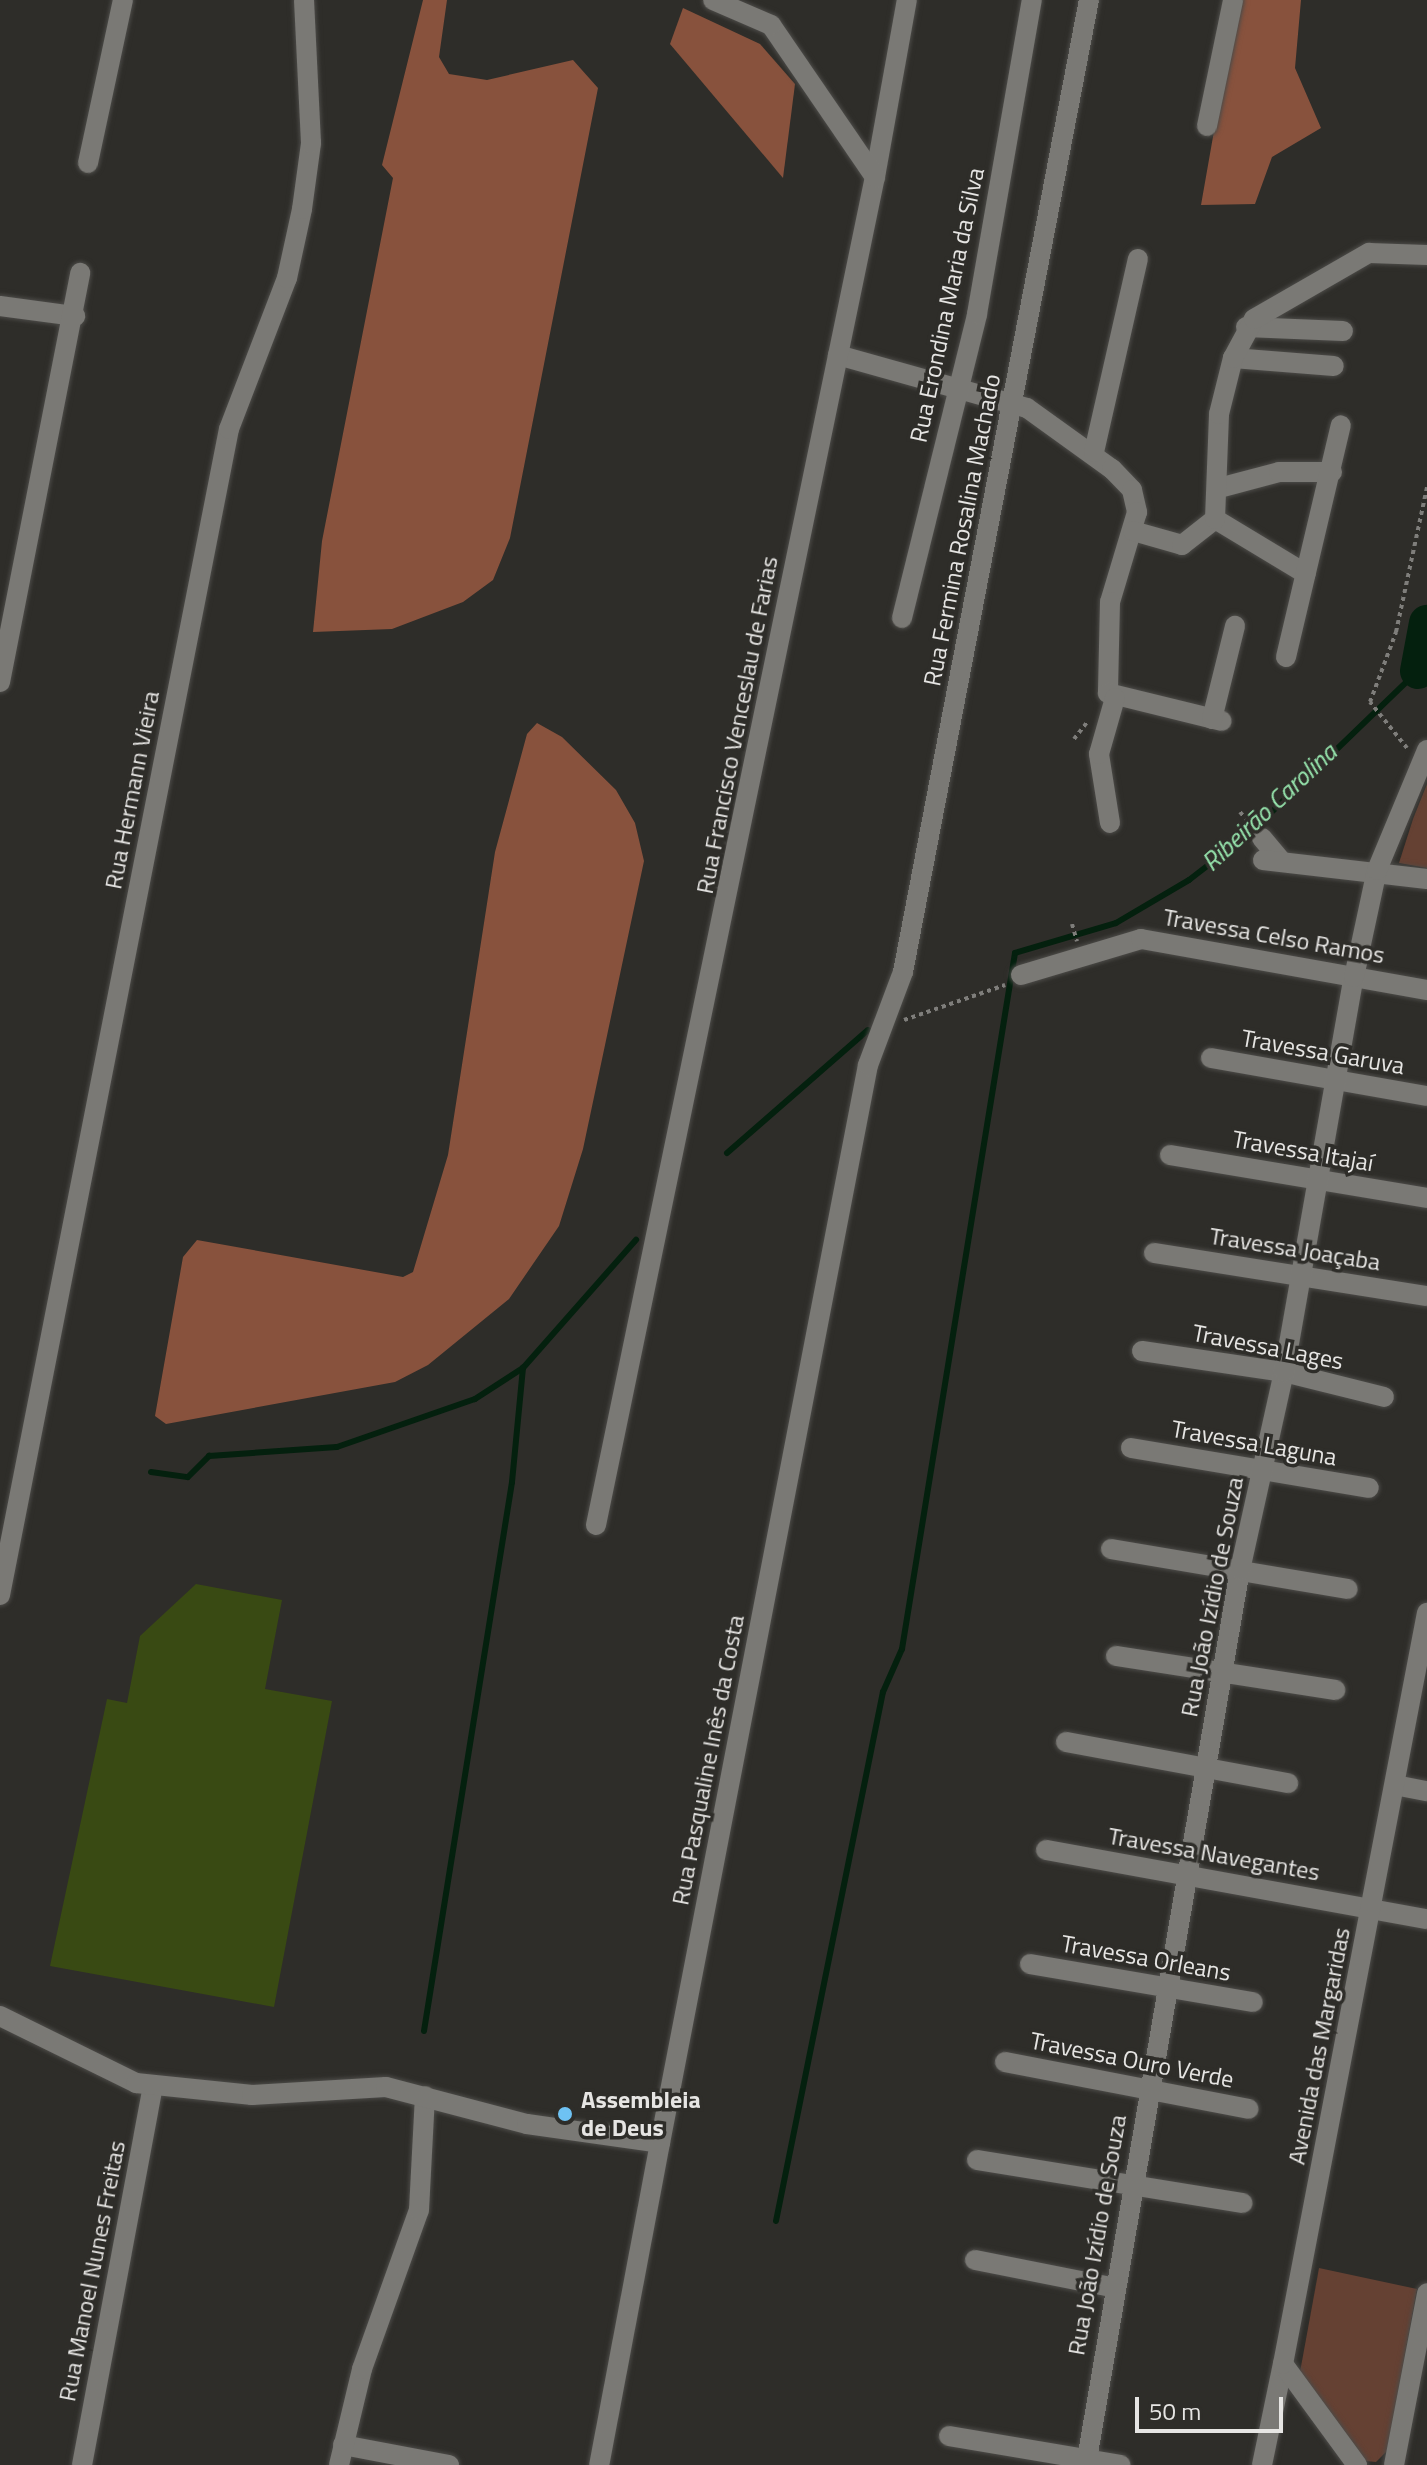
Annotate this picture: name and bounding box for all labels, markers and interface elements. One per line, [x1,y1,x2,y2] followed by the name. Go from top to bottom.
[904,165,990,445] street label: Rua Erondina Maria da Silva
[918,372,1006,688] street label: Rua Fermina Rosalina Machado
[690,554,784,896] street label: Rua Francisco Venceslau de Farias
[99,688,165,892] street label: Rua Hermann Vieira
[1195,737,1343,877] water label: Ribeirão Carolina
[1161,902,1387,970] street label: Travessa Celso Ramos
[1239,1023,1407,1081] street label: Travessa Garuva
[1230,1124,1376,1178] street label: Travessa Itajaí
[1208,1221,1382,1277] street label: Travessa Joaçaba
[1190,1318,1346,1376] street label: Travessa Lages
[1169,1414,1339,1472] street label: Travessa Laguna
[1175,1475,1249,1719] street label: Rua João Izídio de Souza
[666,1612,750,1908] street label: Rua Pasqualine Inês da Costa
[1106,1821,1322,1887] street label: Travessa Navegantes
[1282,1925,1356,2167] street label: Avenida das Margaridas
[1059,1929,1233,1987] street label: Travessa Orleans
[1028,2026,1236,2094] street label: Travessa Ouro Verde
[581,2086,701,2142] place label: Assembleia de Deus
[556,2105,574,2123] marker: Assembleia de Deus
[1062,2113,1132,2357] street label: Rua João Izídio de Souza
[53,2138,131,2404] street label: Rua Manoel Nunes Freitas
[1139,2381,1287,2431] scale bar
[1149,2393,1201,2429] text: 50 m

